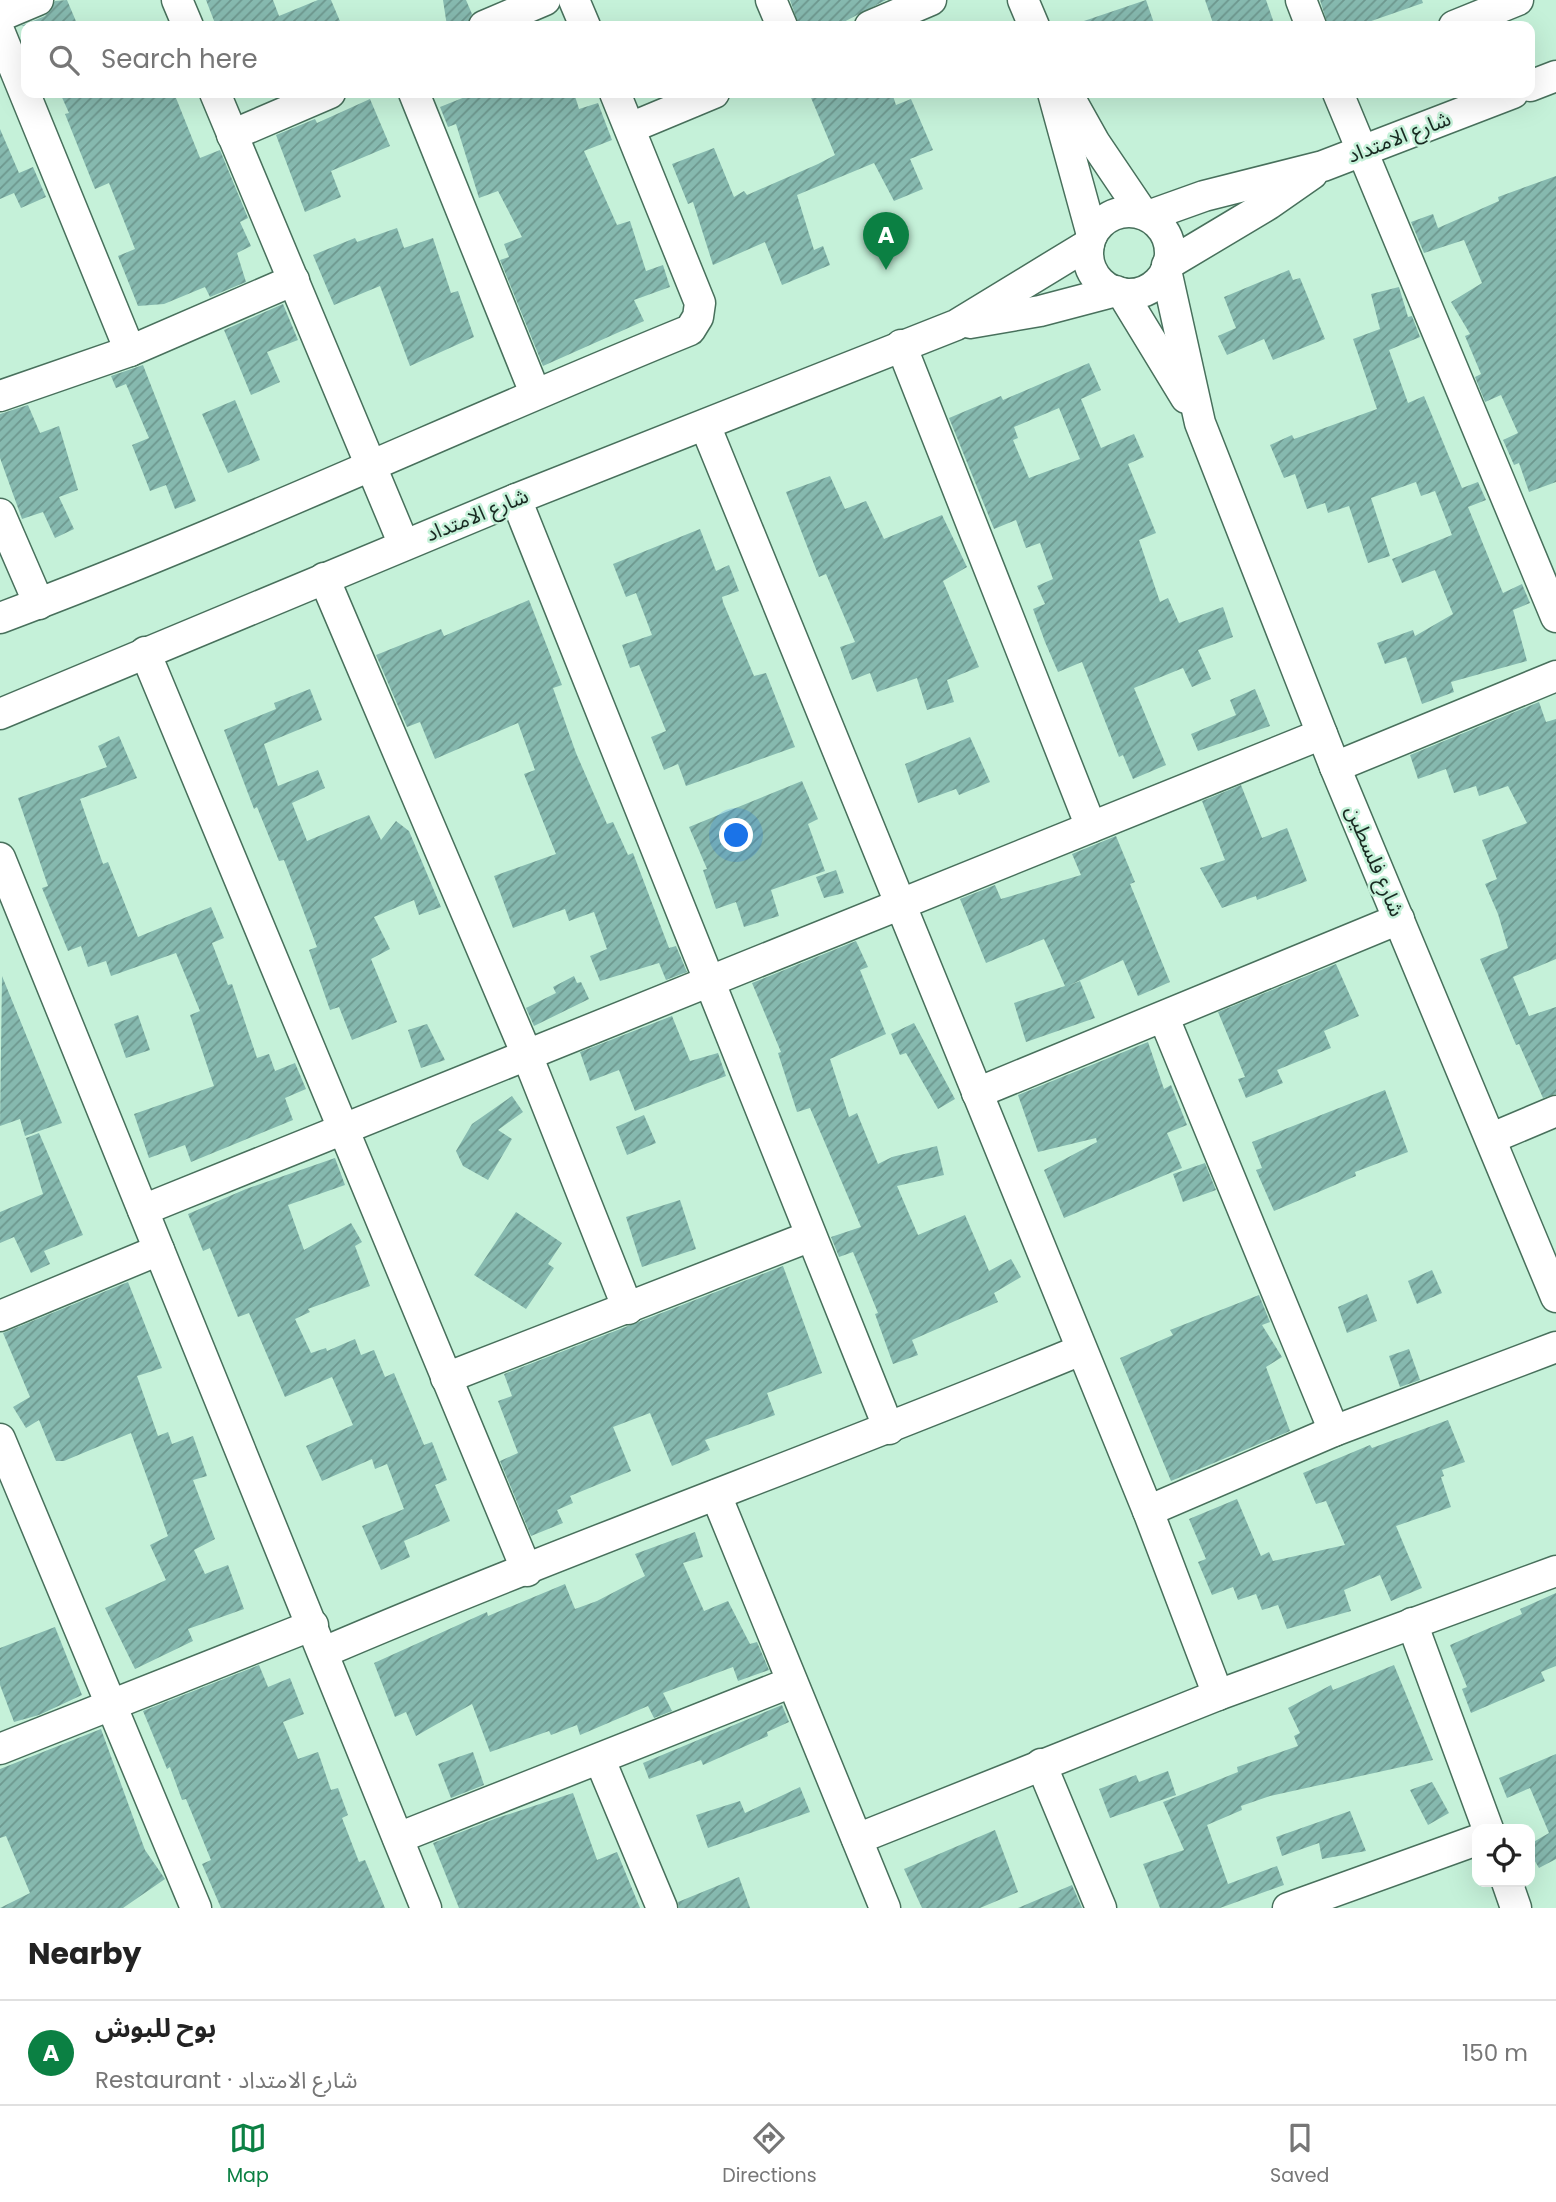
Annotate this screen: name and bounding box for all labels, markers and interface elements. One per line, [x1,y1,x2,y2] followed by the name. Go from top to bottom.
[21,21,1535,98] search box
[45,41,83,79] icon: search
[101,41,258,77] text: Search here
[1343,103,1455,171] street label: شارع الامتداد
[863,212,909,270] pin: A
[421,481,533,549] street label: شارع الامتداد
[1338,801,1412,921] street label: شارع فلسطين
[719,818,753,852] your location
[1472,1824,1535,1887] map controls
[1472,1824,1535,1887] button: locate
[28,1932,142,1975] text: Nearby
[95,2010,216,2046] text: بوح للبوش
[43,2037,59,2069] text: A
[1462,2037,1528,2069] text: 150 m
[95,2064,357,2096] text: Restaurant · شارع الامتداد
[227,2119,269,2190] tab: Map
[722,2119,817,2190] tab: Directions
[1270,2119,1329,2190] tab: Saved

